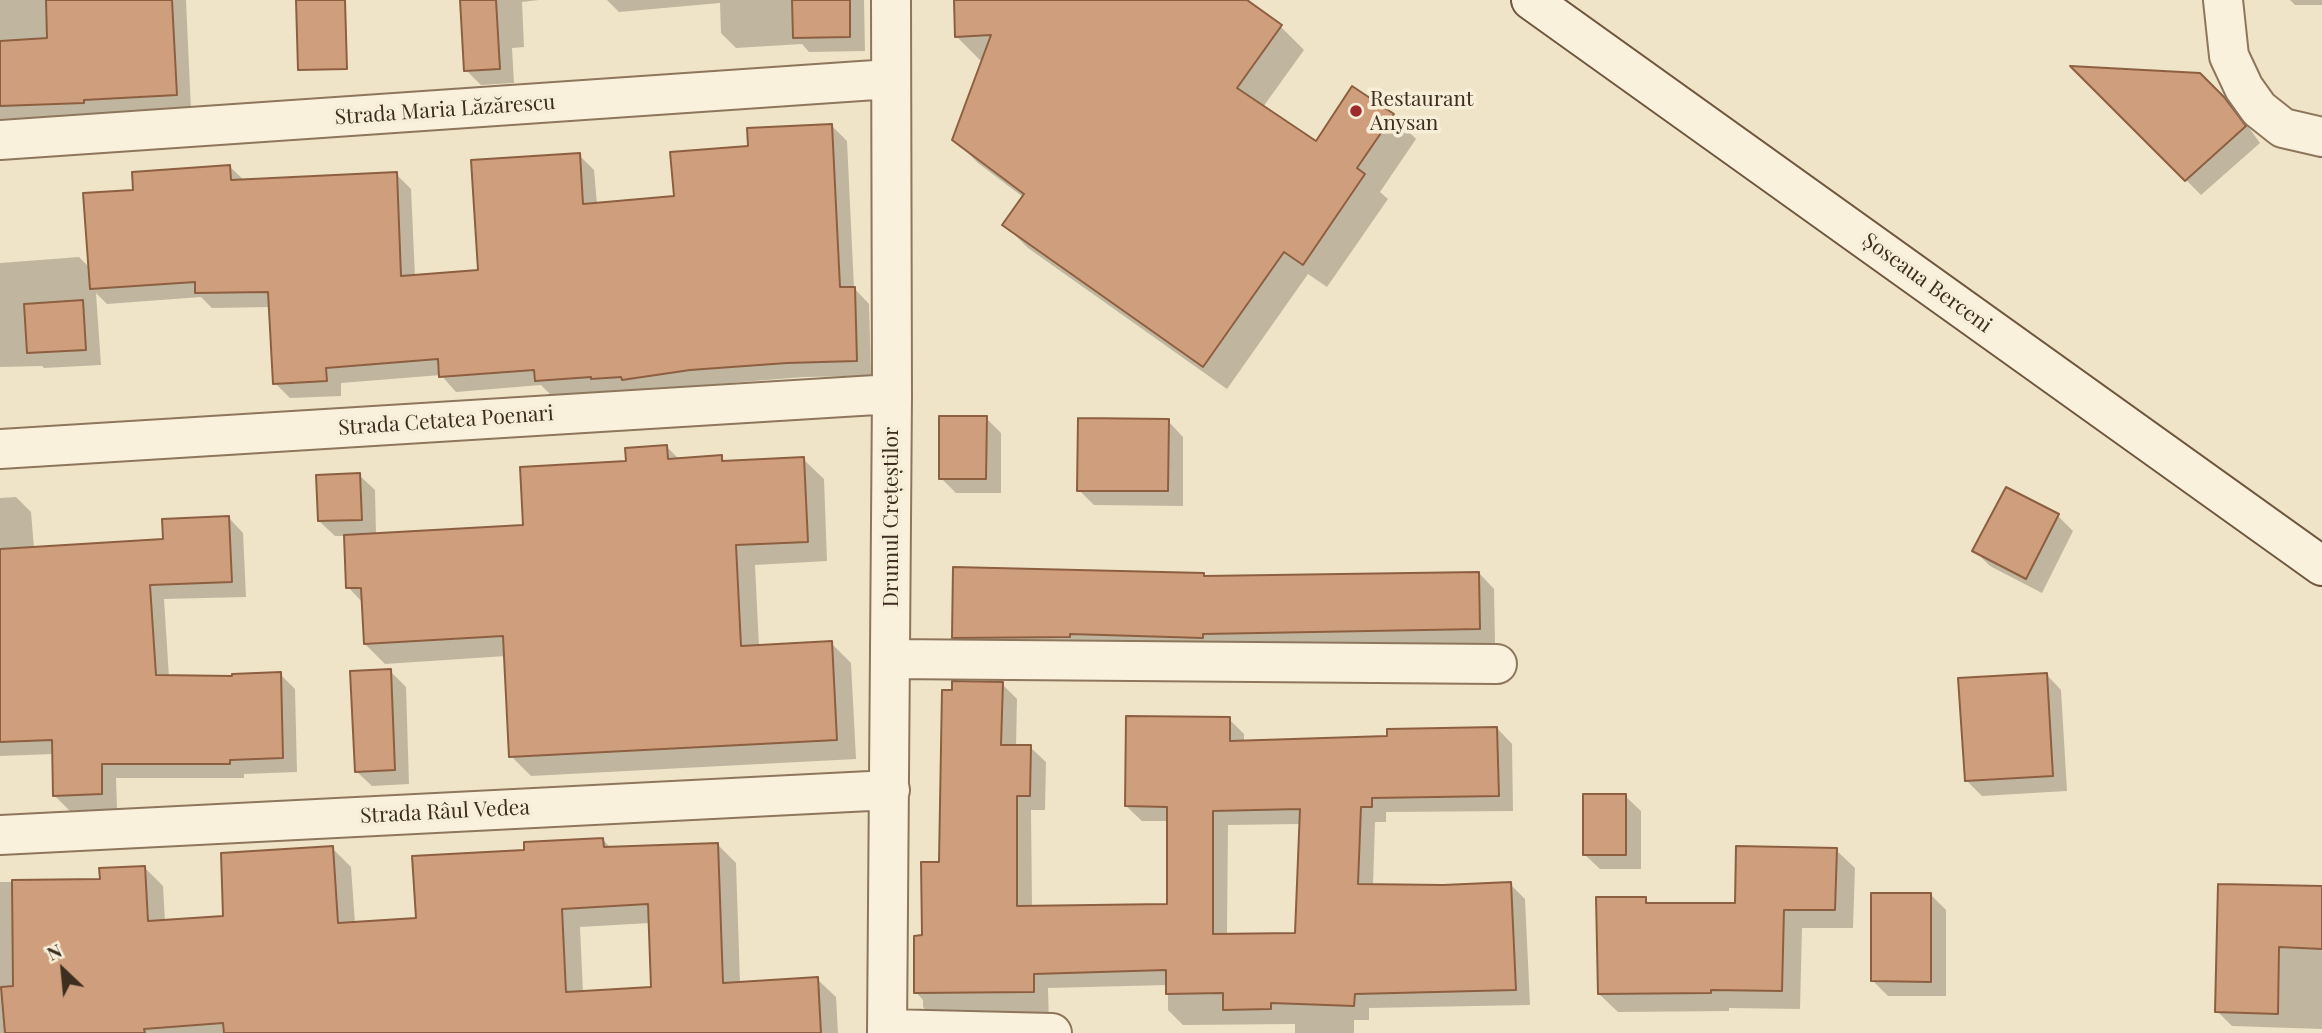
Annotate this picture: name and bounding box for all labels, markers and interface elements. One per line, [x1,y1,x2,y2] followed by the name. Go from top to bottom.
[1370,86,1473,136] place label: Restaurant Anysan
[334,90,556,130] street label: Strada Maria Lăzărescu
[1348,103,1364,119] marker: Restaurant Anysan
[1858,228,1996,338] street label: Șoseaua Berceni
[337,401,555,441] street label: Strada Cetatea Poenari
[878,427,904,607] street label: Drumul Crețeștilor
[360,795,530,829] street label: Strada Râul Vedea
[28,935,98,1005] north arrow
[42,936,66,966] text: N

